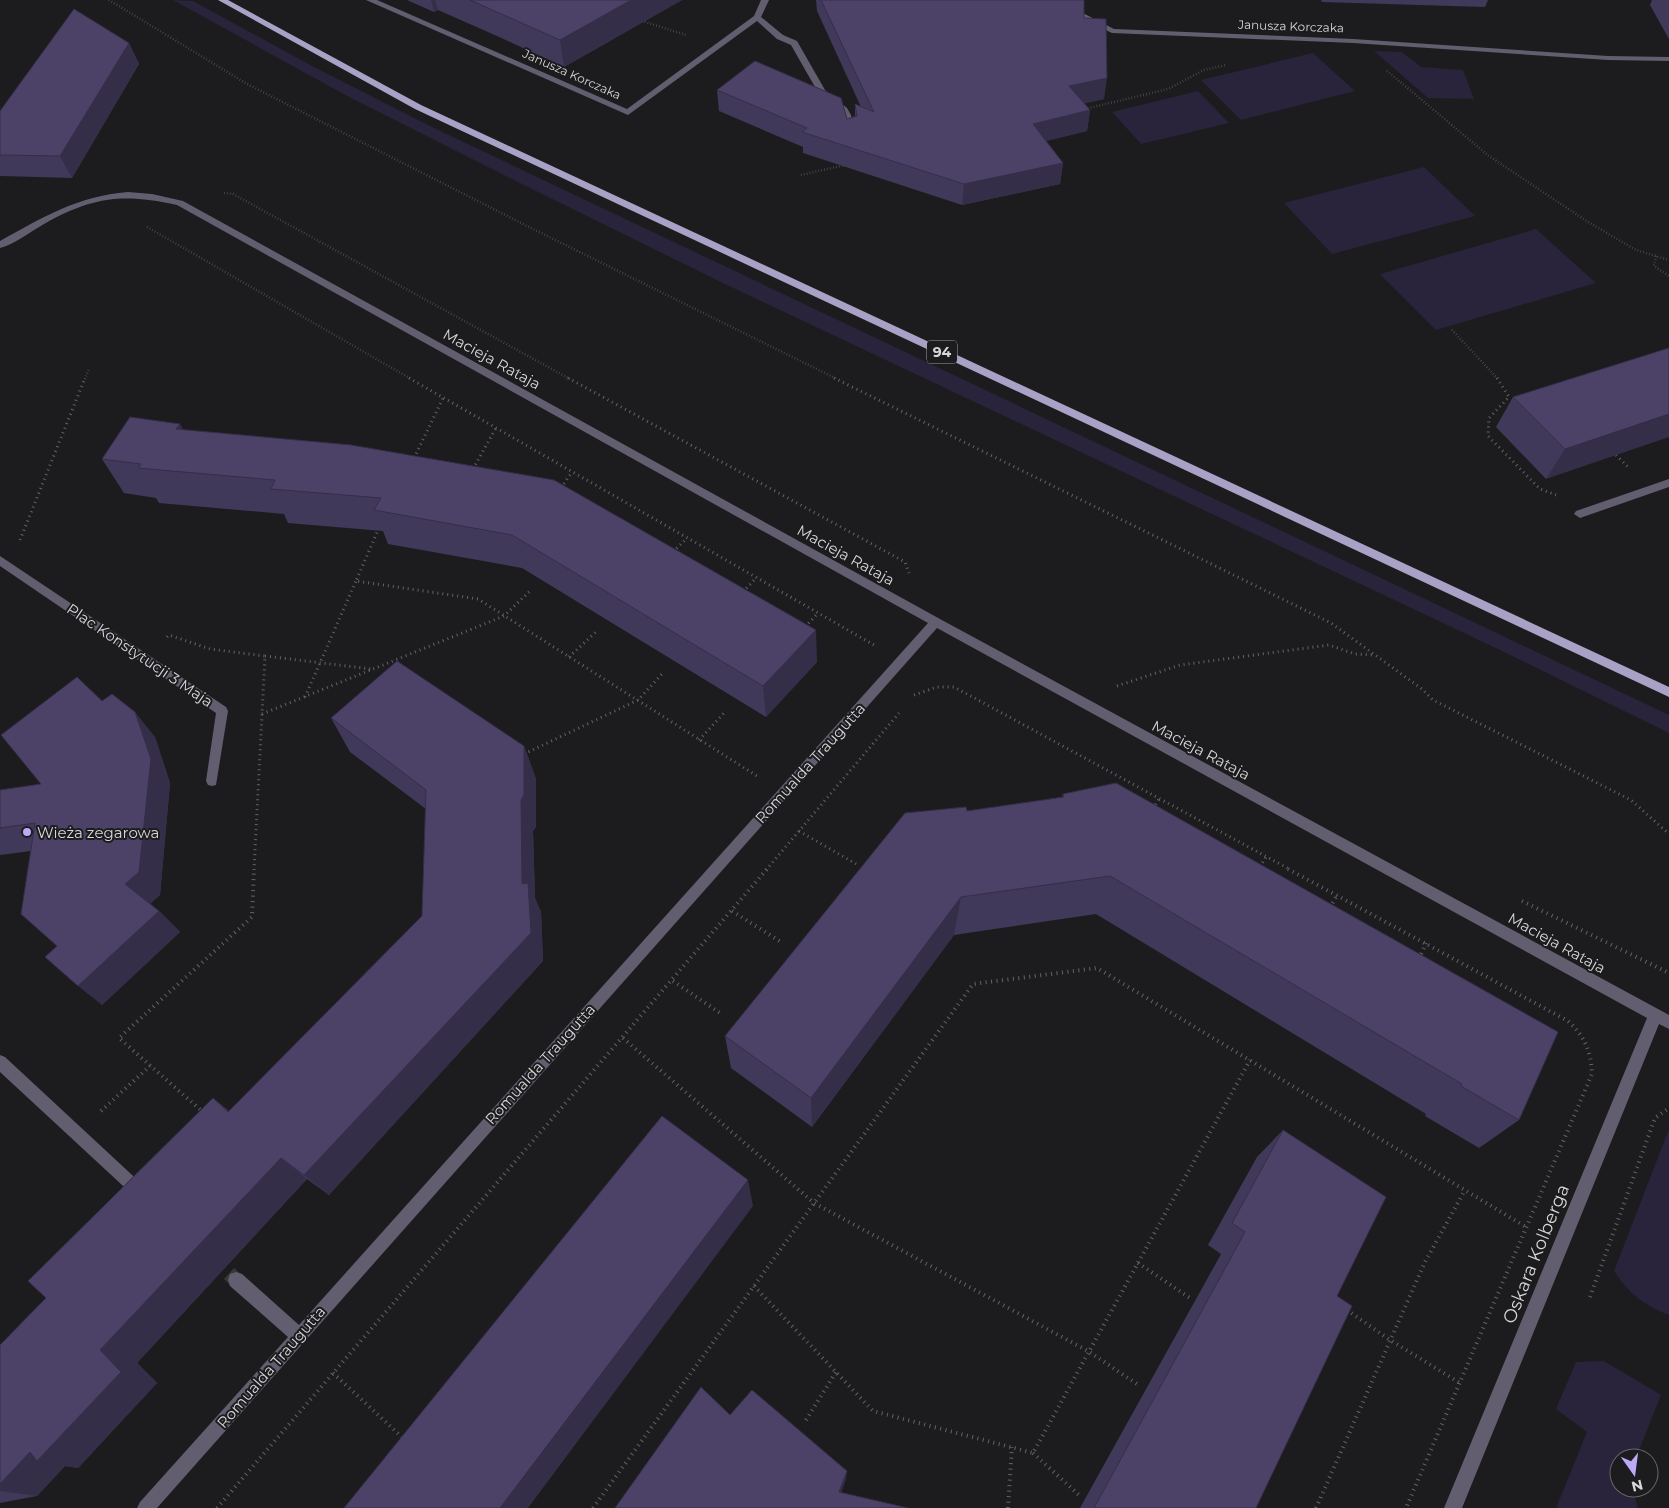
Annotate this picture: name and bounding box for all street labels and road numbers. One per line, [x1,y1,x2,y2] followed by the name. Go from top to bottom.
[1237,17,1344,35] street label: Janusza Korczaka
[520,45,623,102] street label: Janusza Korczaka
[440,324,544,394] street label: Macieja Rataja
[927,341,957,364] road number: 94
[794,520,898,590] street label: Macieja Rataja
[63,599,217,711] street label: Plac Konstytucji 3 Maja
[751,699,869,827] street label: Romualda Traugutta
[1149,716,1253,784] street label: Macieja Rataja
[1505,908,1609,978] street label: Macieja Rataja
[481,1000,599,1128] street label: Romualda Traugutta
[1498,1181,1574,1327] street label: Oskara Kolberga
[213,1302,329,1432] street label: Romualda Traugutta

